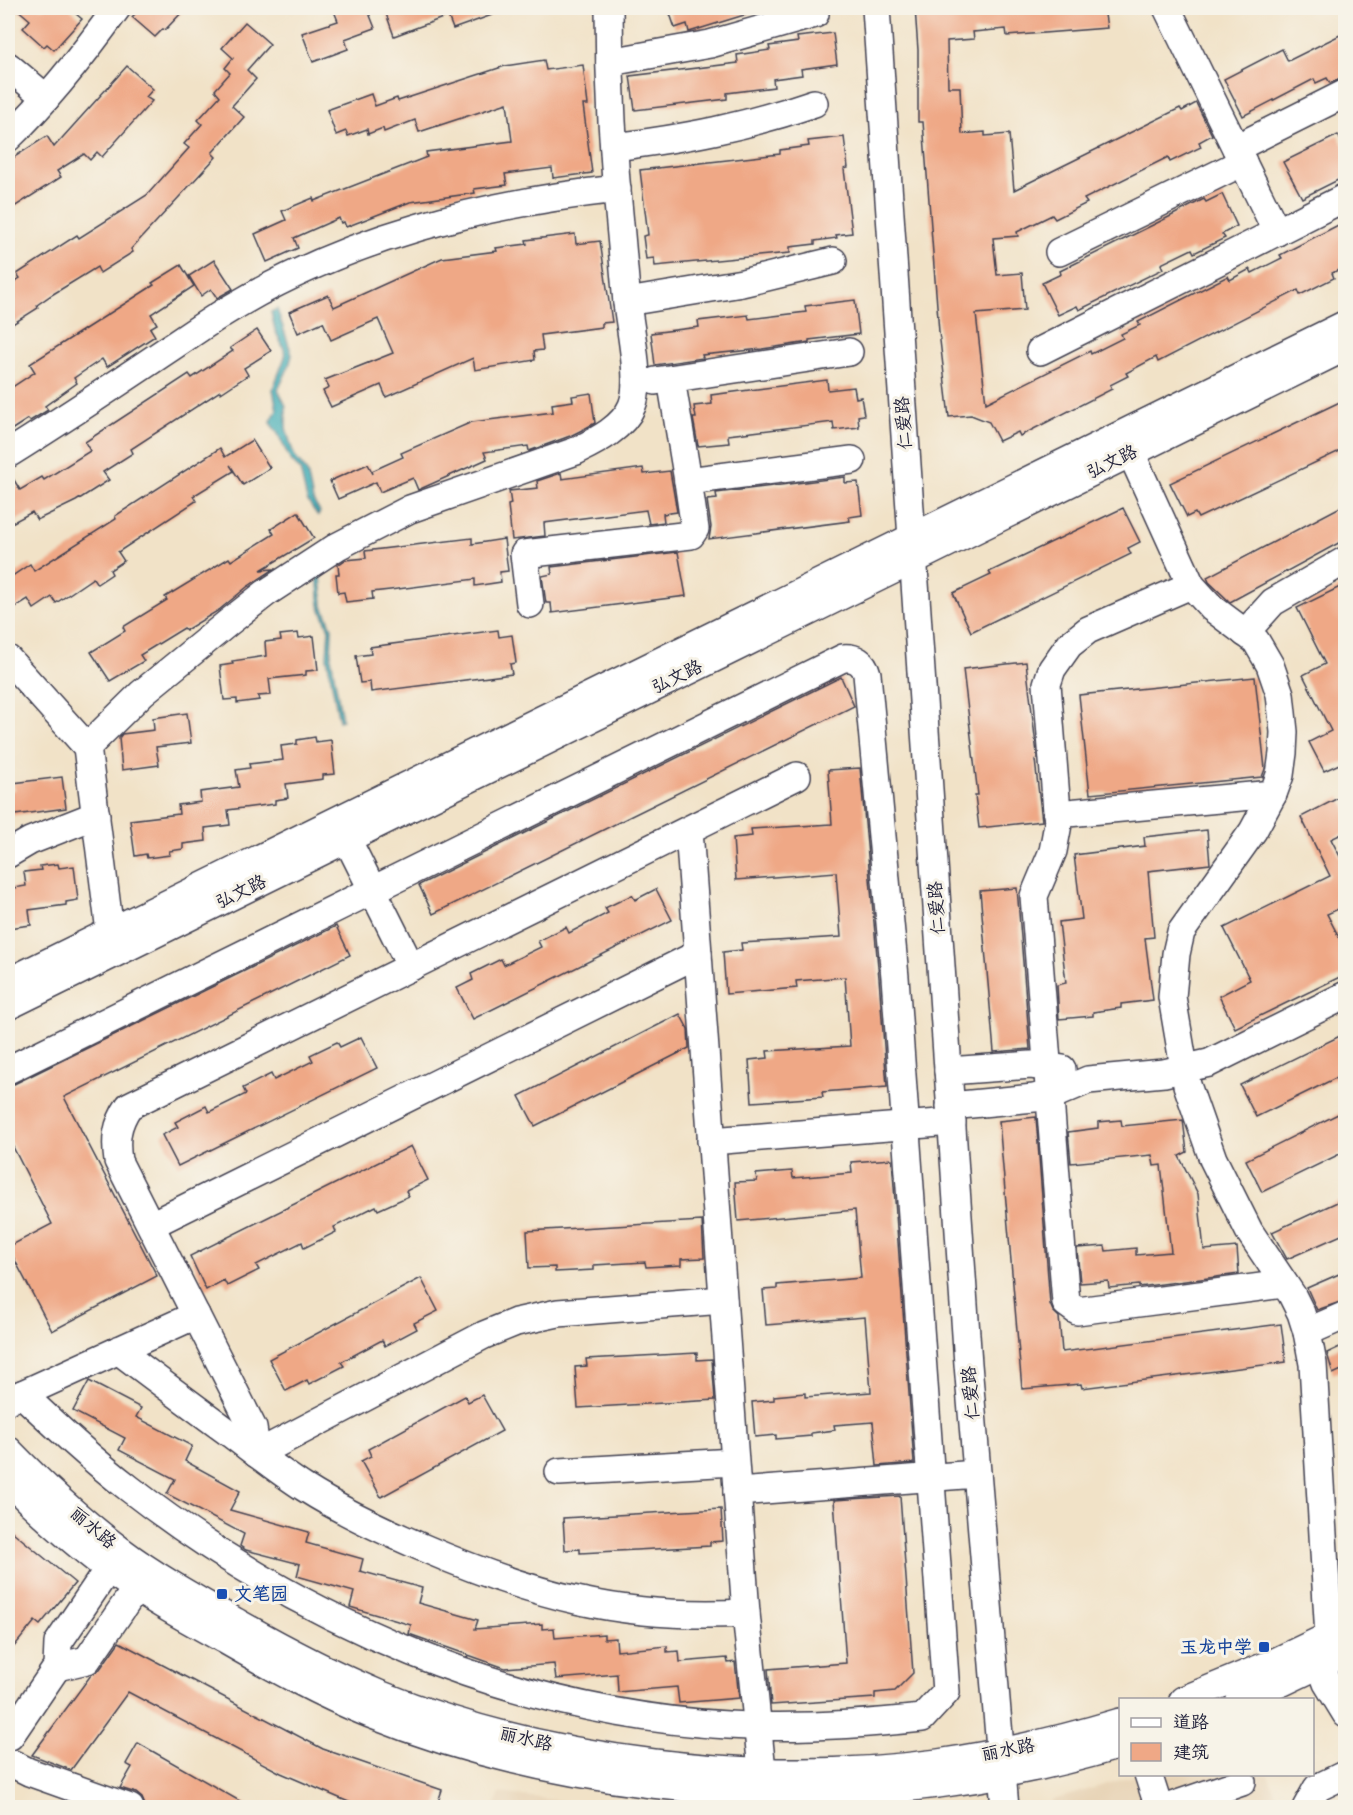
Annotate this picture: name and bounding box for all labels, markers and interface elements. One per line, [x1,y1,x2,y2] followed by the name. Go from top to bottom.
[890,395,918,451] street label: 仁爱路
[1082,439,1142,485] street label: 弘文路
[647,654,707,700] street label: 弘文路
[211,869,271,915] street label: 弘文路
[923,880,951,936] street label: 仁爱路
[956,1365,986,1421] street label: 仁爱路
[64,1501,122,1555] street label: 丽水路
[234,1582,288,1607] place label: 文笔园
[215,1587,229,1601] marker: 文笔园
[1180,1635,1252,1660] place label: 玉龙中学
[1257,1640,1271,1654] marker: 玉龙中学
[1119,1698,1314,1776] legend
[1173,1710,1209,1735] text: 道路
[497,1721,555,1757] street label: 丽水路
[979,1733,1037,1767] street label: 丽水路
[1173,1740,1209,1765] text: 建筑

